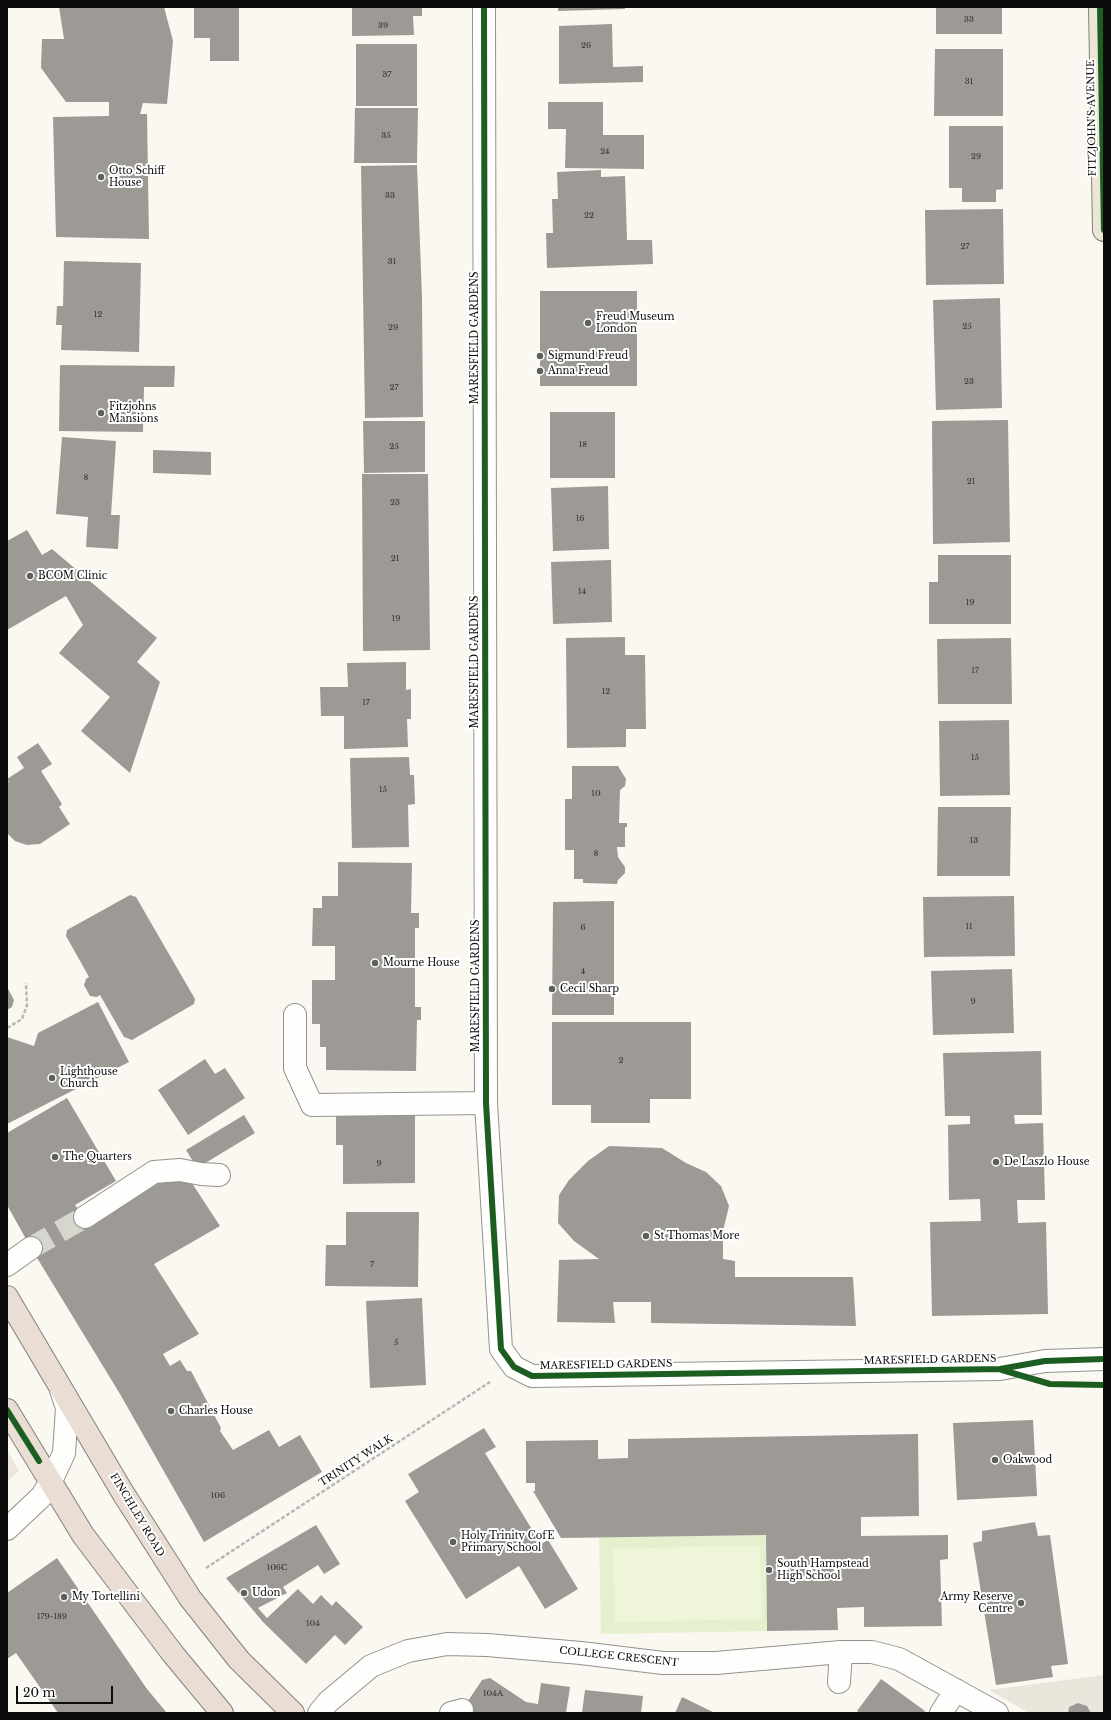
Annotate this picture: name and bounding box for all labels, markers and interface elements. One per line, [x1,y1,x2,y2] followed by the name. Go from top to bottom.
[964,15,974,25] house number: 33
[378,21,388,31] house number: 39
[581,41,591,51] house number: 26
[1085,60,1099,176] street label: FITZJOHN'S AVENUE
[383,70,391,80] house number: 37
[965,77,973,87] house number: 31
[381,131,391,141] house number: 35
[600,147,610,157] house number: 24
[971,152,981,162] house number: 29
[109,165,165,188] place label: Otto Schiff House
[96,172,106,182] marker: Otto Schiff House
[385,191,395,201] house number: 33
[584,211,594,221] house number: 22
[961,242,969,252] house number: 27
[388,257,396,267] house number: 31
[469,272,481,404] street label: MARESFIELD GARDENS
[94,310,102,320] house number: 12
[596,311,674,334] place label: Freud Museum London
[583,318,593,328] marker: Freud Museum London
[962,322,972,332] house number: 25
[388,323,398,333] house number: 29
[548,350,628,362] place label: Sigmund Freud
[535,351,545,361] marker: Sigmund Freud
[548,365,608,377] place label: Anna Freud
[535,366,545,376] marker: Anna Freud
[964,377,974,387] house number: 23
[390,383,398,393] house number: 27
[109,401,158,424] place label: Fitzjohns Mansions
[96,408,106,418] marker: Fitzjohns Mansions
[579,440,587,450] house number: 18
[389,442,399,452] house number: 25
[84,473,88,483] house number: 8
[967,477,975,487] house number: 21
[390,498,400,508] house number: 23
[576,514,584,524] house number: 16
[391,554,399,564] house number: 21
[38,570,107,582] place label: BCOM Clinic
[25,571,35,581] marker: BCOM Clinic
[578,587,586,597] house number: 14
[469,596,481,728] street label: MARESFIELD GARDENS
[966,598,974,608] house number: 19
[392,614,400,624] house number: 19
[971,666,979,676] house number: 17
[602,687,610,697] house number: 12
[362,698,370,708] house number: 17
[971,753,979,763] house number: 15
[379,785,387,795] house number: 15
[591,789,601,799] house number: 10
[970,836,978,846] house number: 13
[594,849,598,859] house number: 8
[470,920,482,1052] street label: MARESFIELD GARDENS
[965,922,973,932] house number: 11
[580,923,586,933] house number: 6
[383,957,460,969] place label: Mourne House
[370,958,380,968] marker: Mourne House
[581,967,585,977] house number: 4
[560,983,619,995] place label: Cecil Sharp
[547,984,557,994] marker: Cecil Sharp
[970,997,976,1007] house number: 9
[619,1056,623,1066] house number: 2
[60,1066,118,1090] place label: Lighthouse Church
[47,1073,57,1083] marker: Lighthouse Church
[63,1151,132,1163] place label: The Quarters
[50,1152,60,1162] marker: The Quarters
[1004,1156,1090,1168] place label: De Laszlo House
[991,1157,1001,1167] marker: De Laszlo House
[376,1159,382,1169] house number: 9
[654,1230,740,1242] place label: St Thomas More
[641,1231,651,1241] marker: St Thomas More
[370,1260,374,1270] house number: 7
[394,1338,398,1348] house number: 5
[863,1353,997,1367] street label: MARESFIELD GARDENS
[539,1358,673,1372] street label: MARESFIELD GARDENS
[179,1405,253,1417] place label: Charles House
[166,1406,176,1416] marker: Charles House
[317,1433,395,1489] street label: TRINITY WALK
[1003,1454,1052,1466] place label: Oakwood
[990,1455,1000,1465] marker: Oakwood
[107,1471,167,1559] street label: FINCHLEY ROAD
[211,1491,225,1501] house number: 106
[461,1530,554,1554] place label: Holy Trinity CofE Primary School
[448,1537,458,1547] marker: Holy Trinity CofE Primary School
[777,1558,869,1582] place label: South Hampstead High School
[267,1563,287,1573] house number: 106C
[764,1565,774,1575] marker: South Hampstead High School
[252,1587,280,1599] place label: Udon
[239,1588,249,1598] marker: Udon
[72,1591,140,1603] place label: My Tortellini
[941,1591,1013,1614] place label: Army Reserve Centre
[59,1592,69,1602] marker: My Tortellini
[1016,1598,1026,1608] marker: Army Reserve Centre
[37,1612,67,1622] house number: 179-189
[306,1619,320,1629] house number: 104
[559,1645,679,1669] street label: COLLEGE CRESCENT
[18,1678,115,1704] scale bar
[23,1685,55,1700] text: 20 m
[483,1689,503,1699] house number: 104A

